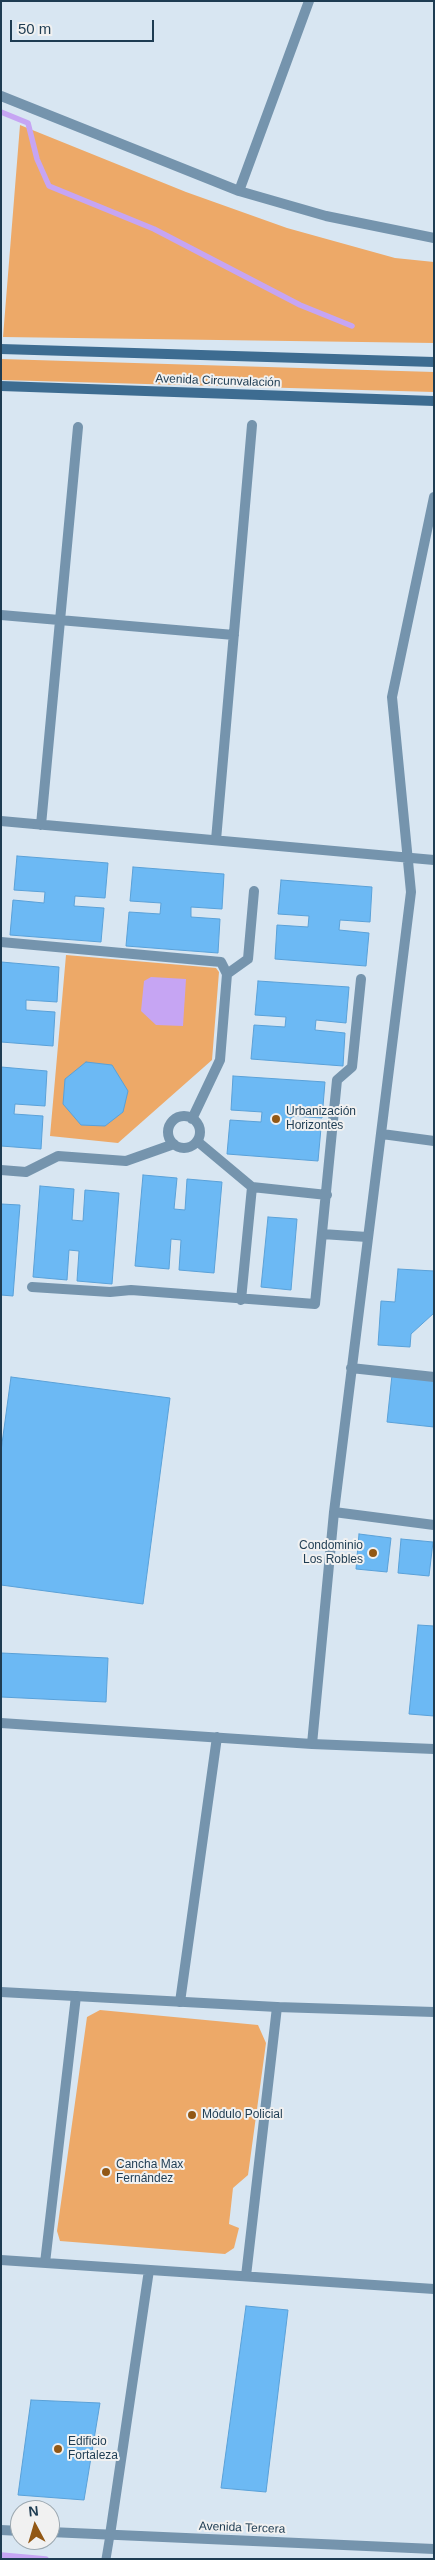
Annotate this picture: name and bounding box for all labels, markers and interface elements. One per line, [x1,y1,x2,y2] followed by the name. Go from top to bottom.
[12,10,156,42] scale bar
[18,20,51,37] text: 50 m
[155,372,281,390] street label: Avenida Circunvalación
[286,1105,356,1133] place label: Urbanización Horizontes
[270,1113,282,1125] marker: Urbanización Horizontes
[299,1539,363,1567] place label: Condominio Los Robles
[367,1547,379,1559] marker: Condominio Los Robles
[202,2108,283,2122] place label: Módulo Policial
[186,2109,198,2121] marker: Módulo Policial
[116,2158,183,2186] place label: Cancha Max Fernández
[100,2166,112,2178] marker: Cancha Max Fernández
[68,2435,118,2463] place label: Edificio Fortaleza
[52,2443,64,2455] marker: Edificio Fortaleza
[10,2500,60,2550] north arrow
[28,2503,39,2520] text: N
[199,2519,285,2537] street label: Avenida Tercera

